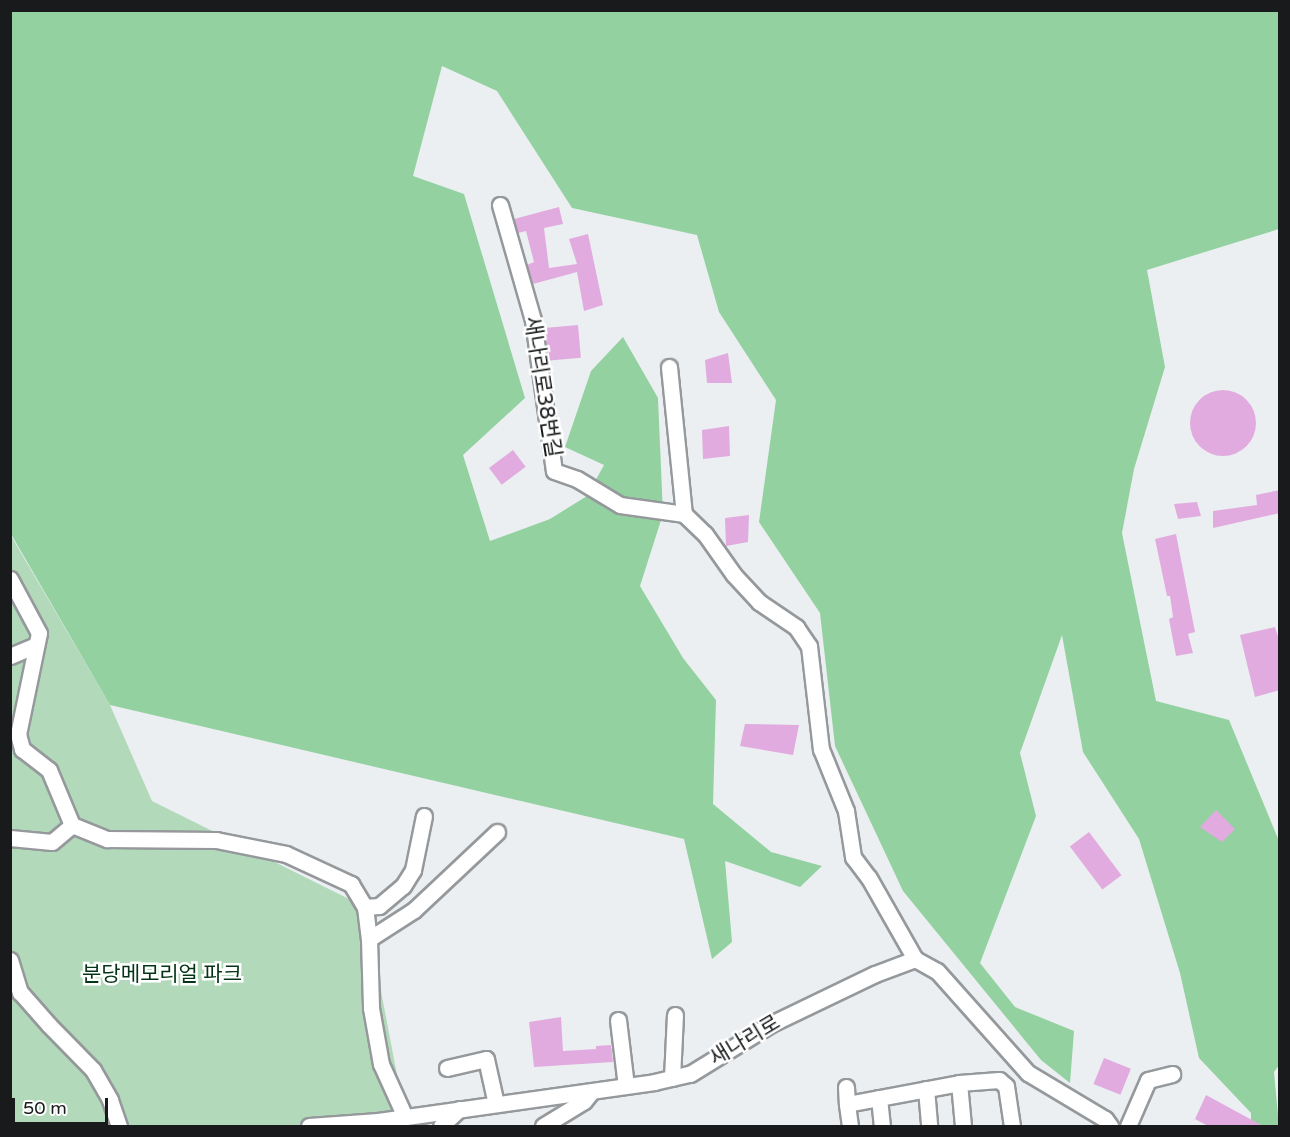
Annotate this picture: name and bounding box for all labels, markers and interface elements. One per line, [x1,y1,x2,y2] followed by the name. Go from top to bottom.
[518,315,566,459] street label: 새나리로38번길
[82,962,242,988] park label: 분당메모리얼 파크
[705,1010,785,1072] street label: 새나리로
[15,1086,111,1124] scale bar
[23,1097,67,1119] text: 50 m

